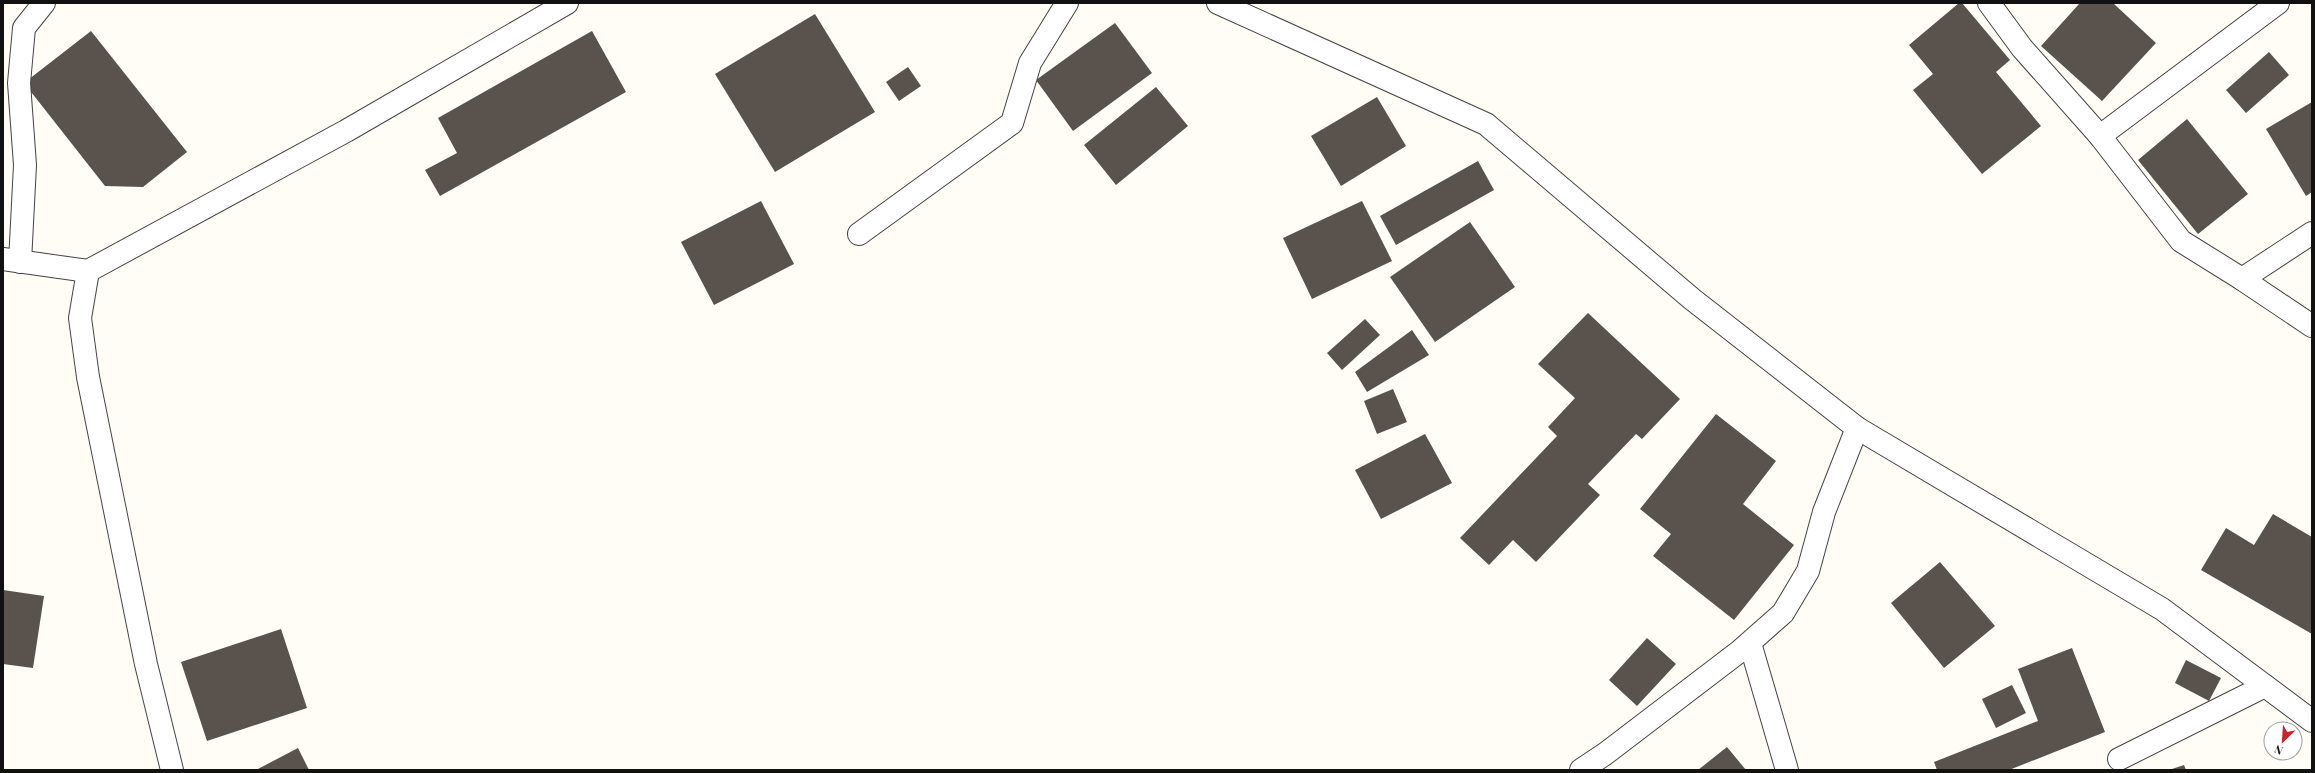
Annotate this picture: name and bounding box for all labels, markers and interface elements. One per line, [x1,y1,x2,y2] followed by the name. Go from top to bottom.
[2263,721,2303,761] north arrow
[2272,742,2285,759] text: N

